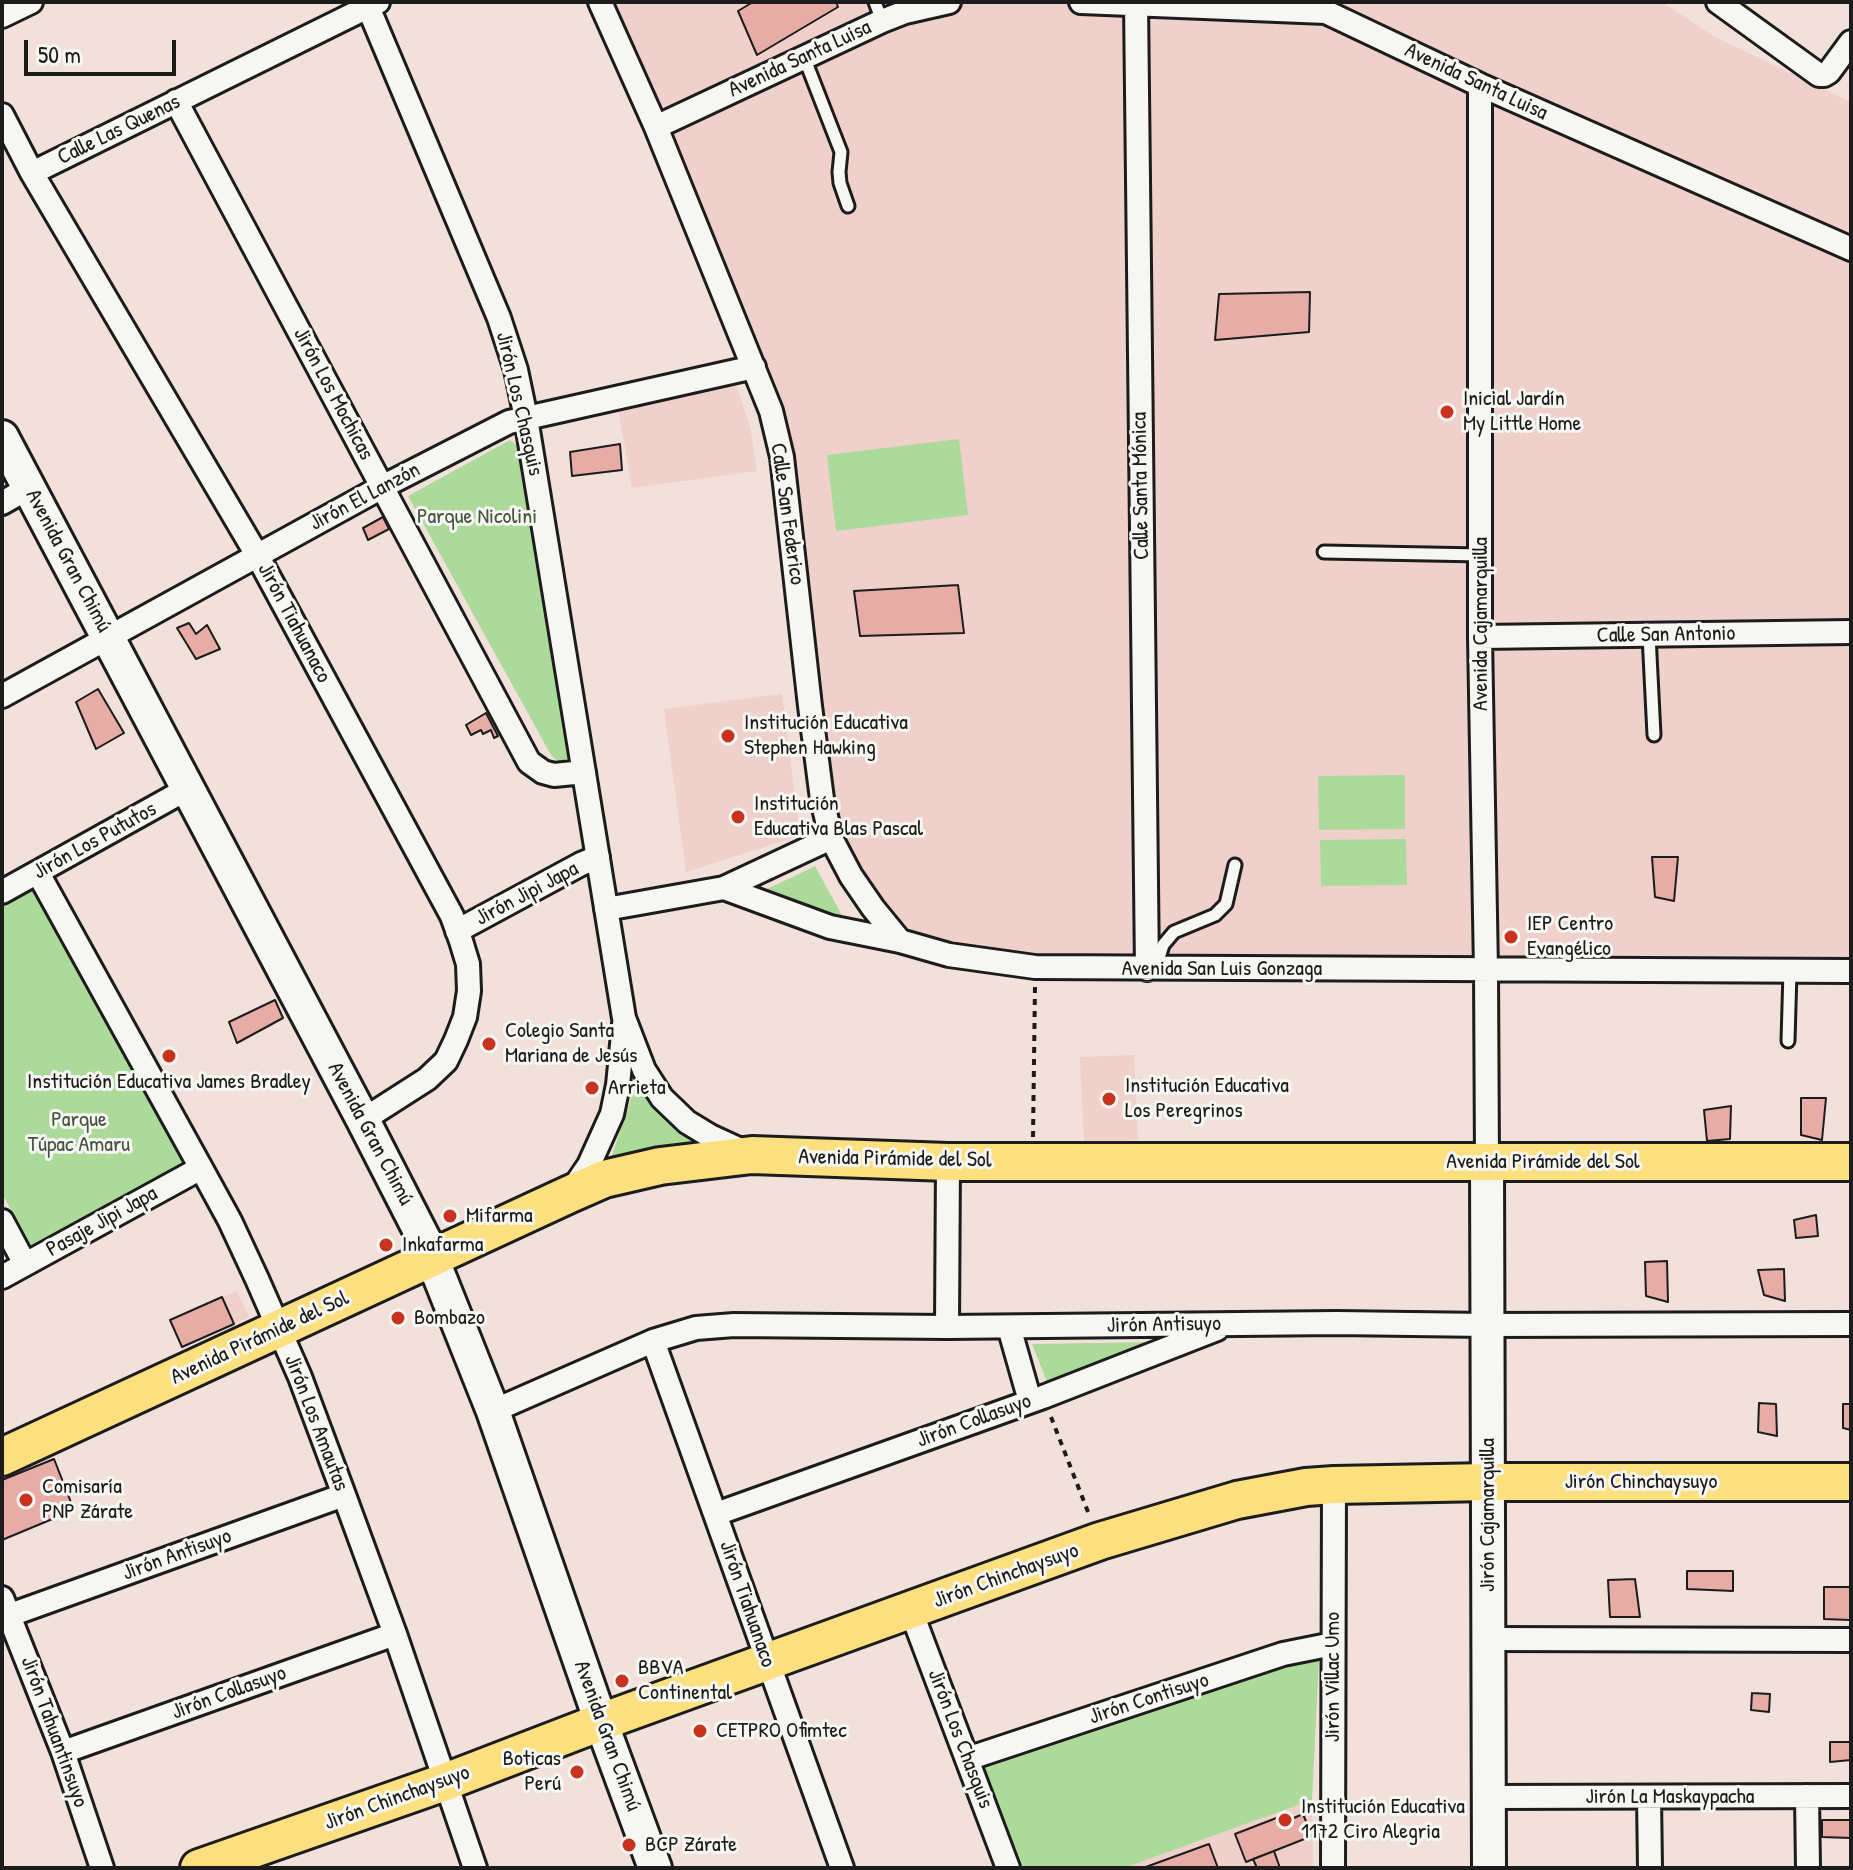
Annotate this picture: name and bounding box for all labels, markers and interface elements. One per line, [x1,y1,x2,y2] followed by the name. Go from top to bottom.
[724,14,876,104] street label: Avenida Santa Luisa
[28,24,180,74] scale bar
[1400,37,1552,127] street label: Avenida Santa Luisa
[38,38,81,70] text: 50 m
[53,89,185,171] street label: Calle Las Quenas
[287,323,379,465] street label: Jirón Los Mochicas
[490,330,548,478] street label: Jirón Los Chasquis
[1463,386,1581,438] place label: Inicial Jardín My Little Home
[1438,403,1456,421] marker: Inicial Jardín My Little Home
[1127,412,1155,560] street label: Calle Santa Mónica
[764,441,810,587] street label: Calle San Federico
[305,457,425,537] street label: Jirón El Lanzón
[19,485,117,637] street label: Avenida Gran Chimú
[417,504,537,530] park label: Parque Nicolini
[1468,537,1494,711] street label: Avenida Cajamarquilla
[251,559,337,687] street label: Jirón Tiahuanaco
[1597,621,1735,649] street label: Calle San Antonio
[744,710,908,762] place label: Institución Educativa Stephen Hawking
[719,727,737,745] marker: Institución Educativa Stephen Hawking
[754,791,923,842] place label: Institución Educativa Blas Pascal
[29,796,161,886] street label: Jirón Los Pututos
[729,808,747,826] marker: Institución Educativa Blas Pascal
[471,856,583,932] street label: Jirón Jipi Japa
[1527,911,1613,962] place label: IEP Centro Evangélico
[1502,928,1520,946] marker: IEP Centro Evangélico
[1122,956,1322,982] street label: Avenida San Luis Gonzaga
[505,1018,637,1070] place label: Colegio Santa Mariana de Jesús
[480,1035,498,1053] marker: Colegio Santa Mariana de Jesús
[160,1047,178,1065] marker: Institución Educativa James Bradley
[321,1058,419,1210] street label: Avenida Gran Chimú
[27,1069,311,1095] place label: Institución Educativa James Bradley
[1125,1073,1289,1124] place label: Institución Educativa Los Peregrinos
[608,1075,666,1101] place label: Arrieta
[583,1079,601,1097] marker: Arrieta
[1100,1090,1118,1108] marker: Institución Educativa Los Peregrinos
[28,1107,130,1158] park label: Parque Túpac Amaru
[798,1144,992,1174] street label: Avenida Pirámide del Sol
[1446,1149,1640,1175] street label: Avenida Pirámide del Sol
[42,1181,162,1263] street label: Pasaje Jipi Japa
[466,1203,533,1229] place label: Mifarma
[441,1207,459,1225] marker: Mifarma
[402,1232,483,1258] place label: Inkafarma
[377,1236,395,1254] marker: Inkafarma
[167,1285,353,1391] street label: Avenida Pirámide del Sol
[414,1305,485,1331] place label: Bombazo
[389,1309,407,1327] marker: Bombazo
[1107,1311,1221,1339] street label: Jirón Antisuyo
[278,1351,354,1495] street label: Jirón Los Amautas
[913,1388,1035,1454] street label: Jirón Collasuyo
[1475,1438,1501,1592] street label: Jirón Cajamarquilla
[1565,1469,1717,1495] street label: Jirón Chinchaysuyo
[42,1474,133,1526] place label: Comisaría PNP Zárate
[17,1491,35,1509] marker: Comisaría PNP Zárate
[119,1523,235,1587] street label: Jirón Antisuyo
[713,1537,781,1671] street label: Jirón Tiahuanaco
[930,1537,1082,1615] street label: Jirón Chinchaysuyo
[1320,1612,1346,1742] street label: Jirón Villac Umo
[14,1653,94,1811] street label: Jirón Tahuantinsuyo
[638,1655,732,1706] place label: BBVA Continental
[568,1657,646,1815] street label: Avenida Gran Chimú
[168,1660,290,1726] street label: Jirón Collasuyo
[921,1666,999,1812] street label: Jirón Los Chasquis
[1086,1667,1212,1731] street label: Jirón Contisuyo
[613,1672,631,1690] marker: BBVA Continental
[716,1718,847,1744] place label: CETPRO Ofimtec
[691,1722,709,1740] marker: CETPRO Ofimtec
[503,1746,561,1798] place label: Boticas Perú
[321,1759,473,1837] street label: Jirón Chinchaysuyo
[568,1763,586,1781] marker: Boticas Perú
[1586,1784,1754,1810] street label: Jirón La Maskaypacha
[1301,1794,1465,1846] place label: Institución Educativa 1172 Ciro Alegria
[1276,1811,1294,1829] marker: Institución Educativa 1172 Ciro Alegria
[645,1832,737,1858] place label: BCP Zárate
[620,1836,638,1854] marker: BCP Zárate

